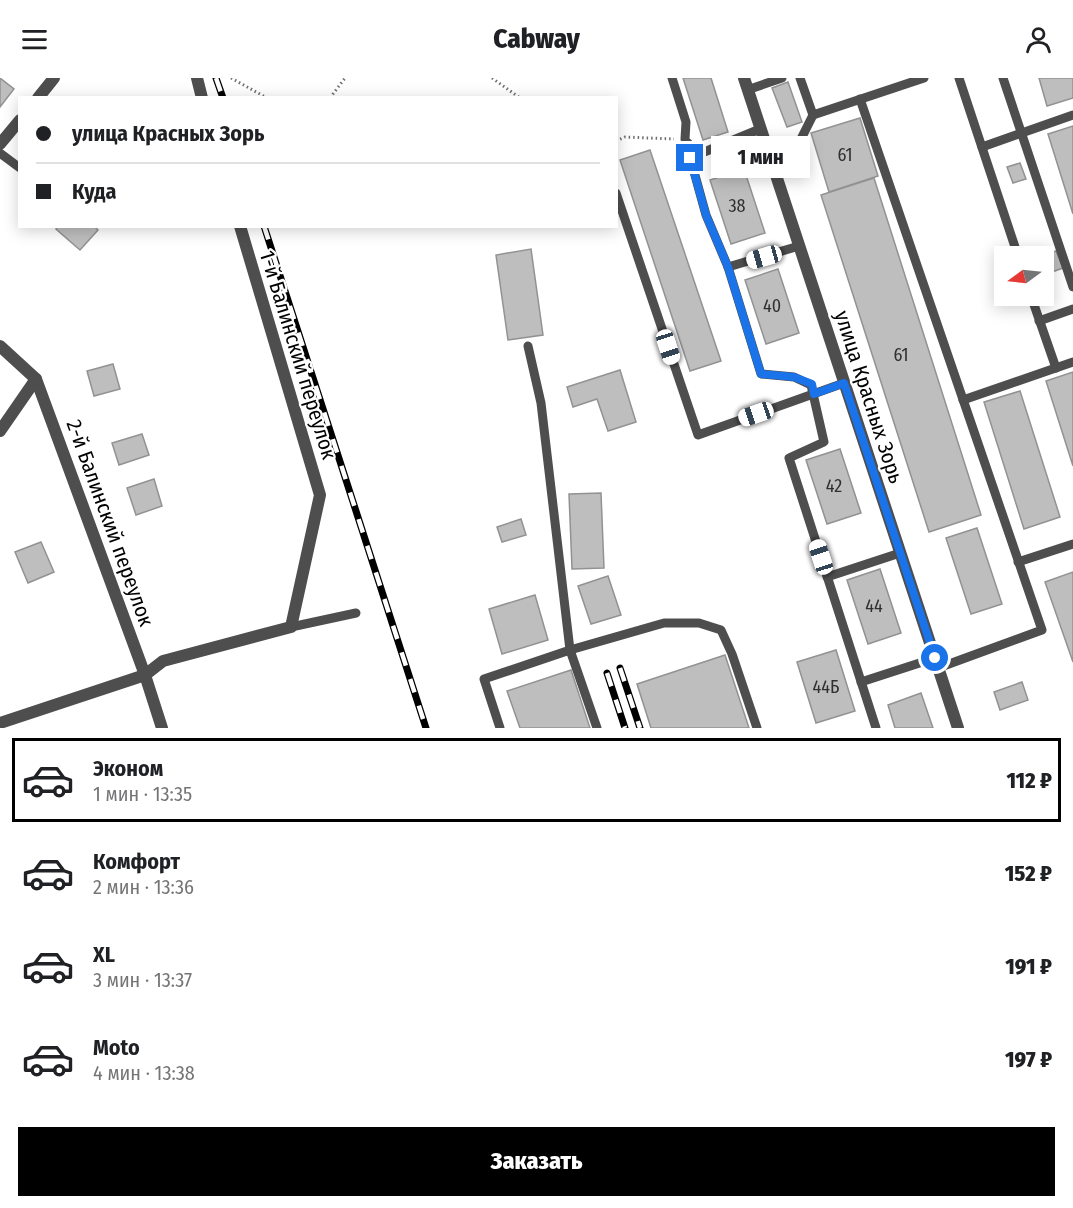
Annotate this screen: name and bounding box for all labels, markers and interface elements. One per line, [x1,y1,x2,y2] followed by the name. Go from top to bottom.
[18,23,51,56] icon: menu
[493,23,580,55] text: Cabway
[1022,23,1055,56] icon: person
[72,120,264,147] text: улица Красных Зорь
[711,137,810,179] callout: 1 мин
[676,144,703,171] route end
[837,144,853,166] house number: 61
[737,145,784,169] text: 1 мин
[72,178,116,205] text: Куда
[728,195,746,217] house number: 38
[744,243,784,271] car
[994,246,1054,306] north arrow
[994,246,1054,306] map controls
[254,248,342,463] street label: 1-й Балинский переулок
[763,295,781,317] house number: 40
[829,307,909,487] street label: улица Красных Зорь
[654,327,682,367] car
[893,344,909,366] house number: 61
[736,400,776,428] car
[61,416,160,630] street label: 2-й Балинский переулок
[826,475,842,497] house number: 42
[807,537,835,577] car
[865,595,883,617] house number: 44
[921,644,948,671] route start
[813,676,839,698] house number: 44Б
[21,753,75,807] icon: car
[93,755,163,782] text: Эконом
[1007,767,1052,794] text: 112 ₽
[93,782,192,806] text: 1 мин · 13:35
[21,846,75,900] icon: car
[93,848,180,875] text: Комфорт
[1005,860,1052,887] text: 152 ₽
[93,875,194,899] text: 2 мин · 13:36
[21,939,75,993] icon: car
[93,941,115,968] text: XL
[1005,953,1052,980] text: 191 ₽
[93,968,192,992] text: 3 мин · 13:37
[21,1032,75,1086] icon: car
[93,1034,140,1061] text: Moto
[1005,1046,1052,1073] text: 197 ₽
[93,1061,195,1085] text: 4 мин · 13:38
[18,1127,1055,1196] button: Заказать

